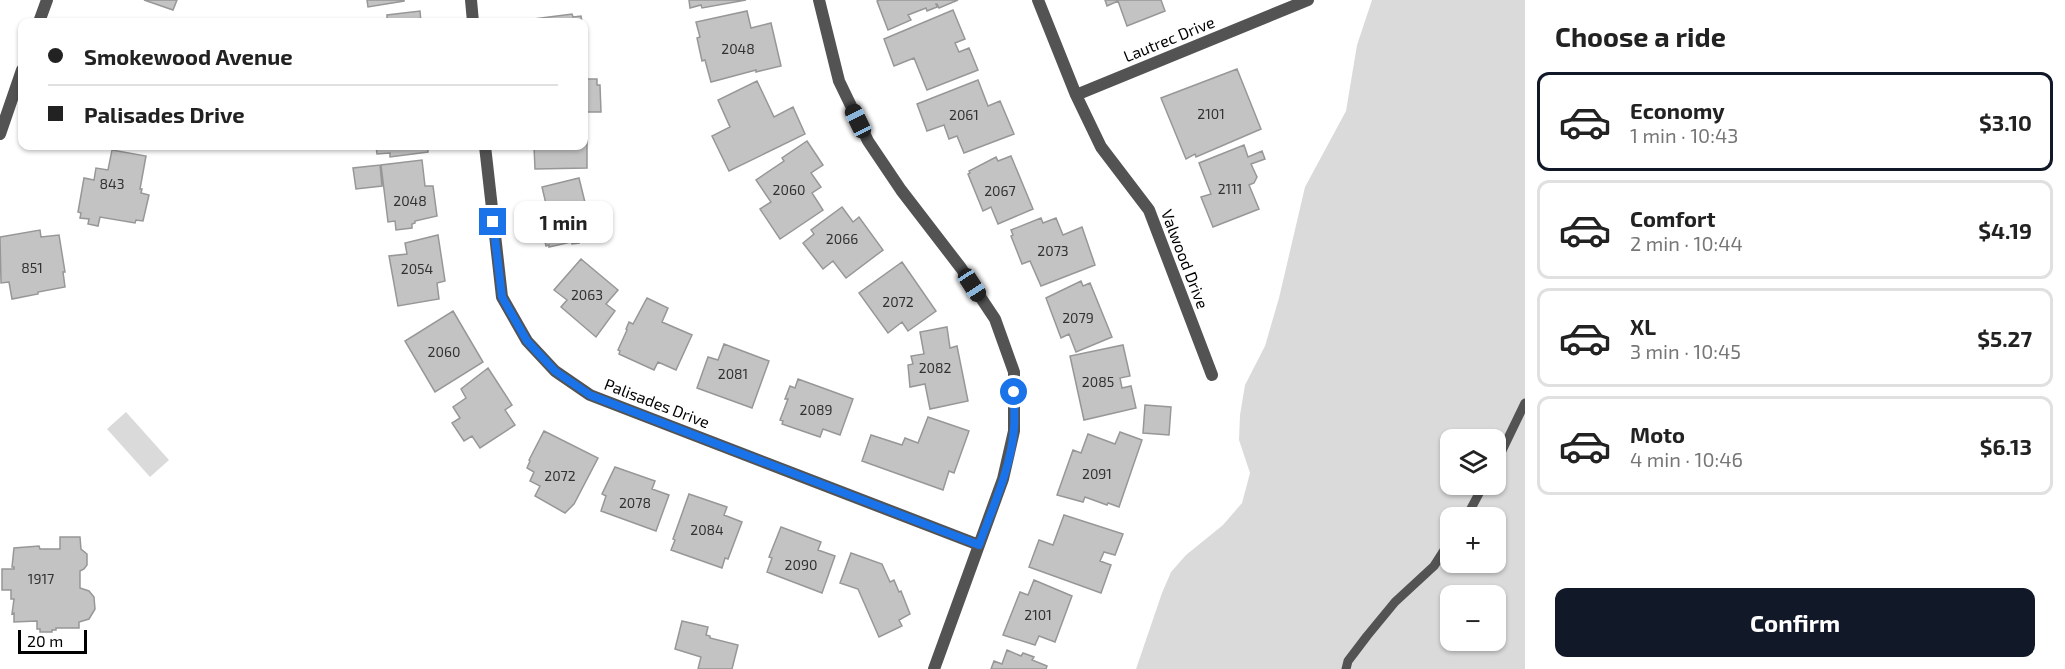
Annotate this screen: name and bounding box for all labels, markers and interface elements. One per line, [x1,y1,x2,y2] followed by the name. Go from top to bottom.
[1121,12,1217,65] street label: Lautrec Drive
[1555,20,1726,52] text: Choose a ride
[721,40,755,57] house number: 2048
[84,43,293,69] text: Smokewood Avenue
[1558,95,1612,149] icon: car
[1630,97,1725,123] text: Economy
[84,101,245,127] text: Palisades Drive
[842,101,874,141] car
[1197,105,1225,122] house number: 2101
[949,106,979,123] house number: 2061
[1979,109,2032,135] text: $3.10
[1630,123,1738,147] text: 1 min · 10:43
[100,175,124,192] house number: 843
[1218,180,1242,197] house number: 2111
[773,181,805,198] house number: 2060
[984,182,1016,199] house number: 2067
[393,192,427,209] house number: 2048
[514,201,613,243] callout: 1 min
[1558,203,1612,257] icon: car
[1630,205,1715,231] text: Comfort
[1158,207,1213,311] street label: Valwood Drive
[479,208,506,235] route end
[539,210,588,234] text: 1 min
[1978,217,2032,243] text: $4.19
[826,230,858,247] house number: 2066
[1630,231,1743,255] text: 2 min · 10:44
[1037,242,1069,259] house number: 2073
[21,259,43,276] house number: 851
[401,260,433,277] house number: 2054
[955,265,989,305] car
[571,286,603,303] house number: 2063
[882,293,914,310] house number: 2072
[1062,309,1094,326] house number: 2079
[1558,311,1612,365] icon: car
[1630,313,1656,339] text: XL
[1977,325,2032,351] text: $5.27
[1630,339,1741,363] text: 3 min · 10:45
[428,343,460,360] house number: 2060
[919,359,951,376] house number: 2082
[718,365,748,382] house number: 2081
[1082,373,1114,390] house number: 2085
[602,374,713,431] street label: Palisades Drive
[1000,378,1027,405] route start
[800,401,832,418] house number: 2089
[1558,419,1612,473] icon: car
[1630,421,1685,447] text: Moto
[1440,429,1506,651] map controls
[1440,429,1506,495] button: layers
[1980,433,2032,459] text: $6.13
[1630,447,1743,471] text: 4 min · 10:46
[1082,465,1112,482] house number: 2091
[544,467,576,484] house number: 2072
[619,494,651,511] house number: 2078
[1440,507,1506,573] button: +
[690,521,724,538] house number: 2084
[785,556,817,573] house number: 2090
[28,570,54,587] house number: 1917
[1440,585,1506,651] button: −
[1555,588,2035,657] button: Confirm
[1024,606,1052,623] house number: 2101
[18,627,87,654] scale bar
[27,631,63,650] text: 20 m

